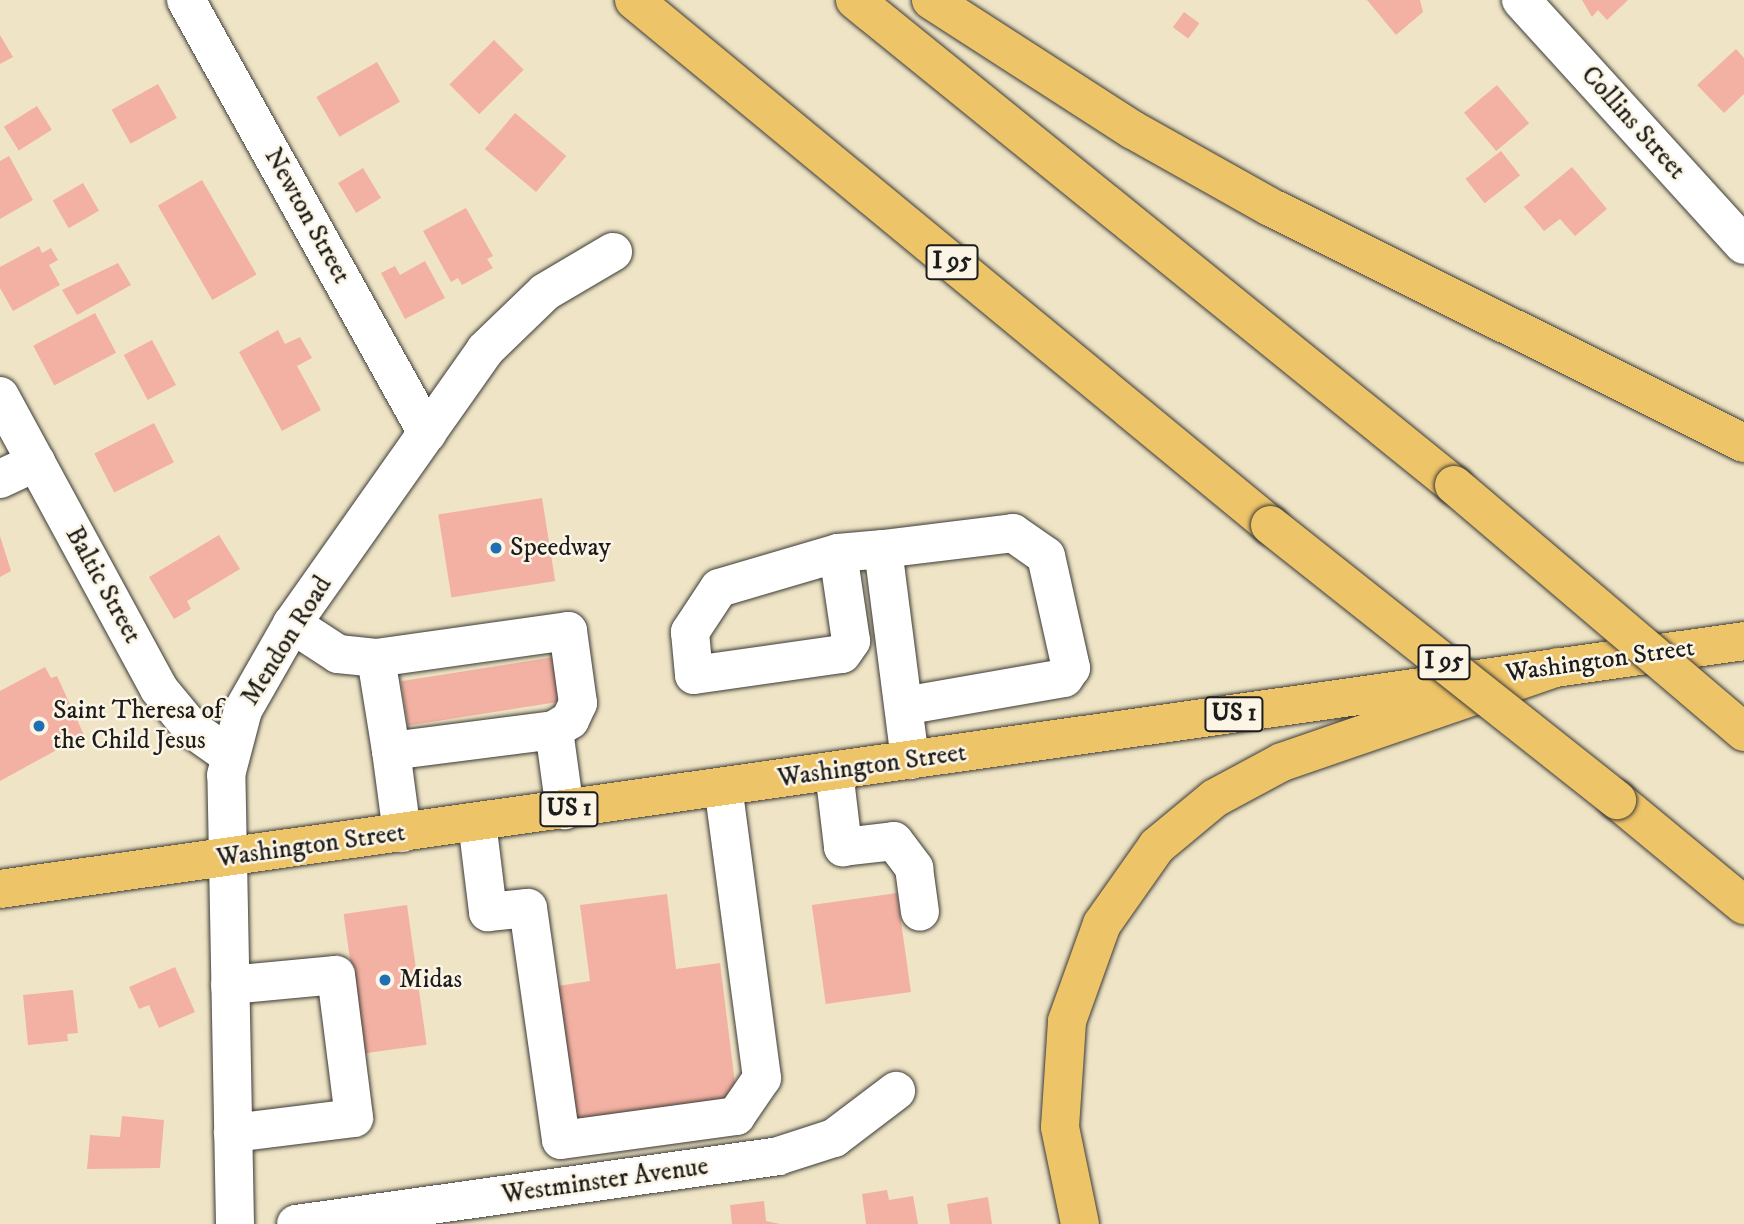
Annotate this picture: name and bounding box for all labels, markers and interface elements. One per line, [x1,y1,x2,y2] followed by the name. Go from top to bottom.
[1574,60,1692,186] street label: Collins Street
[257,143,357,289] street label: Newton Street
[924,242,980,282] road number: I 95
[58,521,148,649] street label: Baltic Street
[510,532,611,564] place label: Speedway
[488,540,504,556] marker: Speedway
[235,571,339,711] street label: Mendon Road
[1504,632,1696,690] street label: Washington Street
[1416,642,1472,682] road number: I 95
[1204,694,1264,734] road number: US 1
[53,695,222,756] place label: Saint Theresa of the Child Jesus
[31,718,47,734] marker: Saint Theresa of the Child Jesus
[776,737,968,795] street label: Washington Street
[539,788,599,830] road number: US 1
[215,817,407,875] street label: Washington Street
[399,964,462,996] place label: Midas
[377,972,393,988] marker: Midas
[500,1151,710,1211] street label: Westminster Avenue

